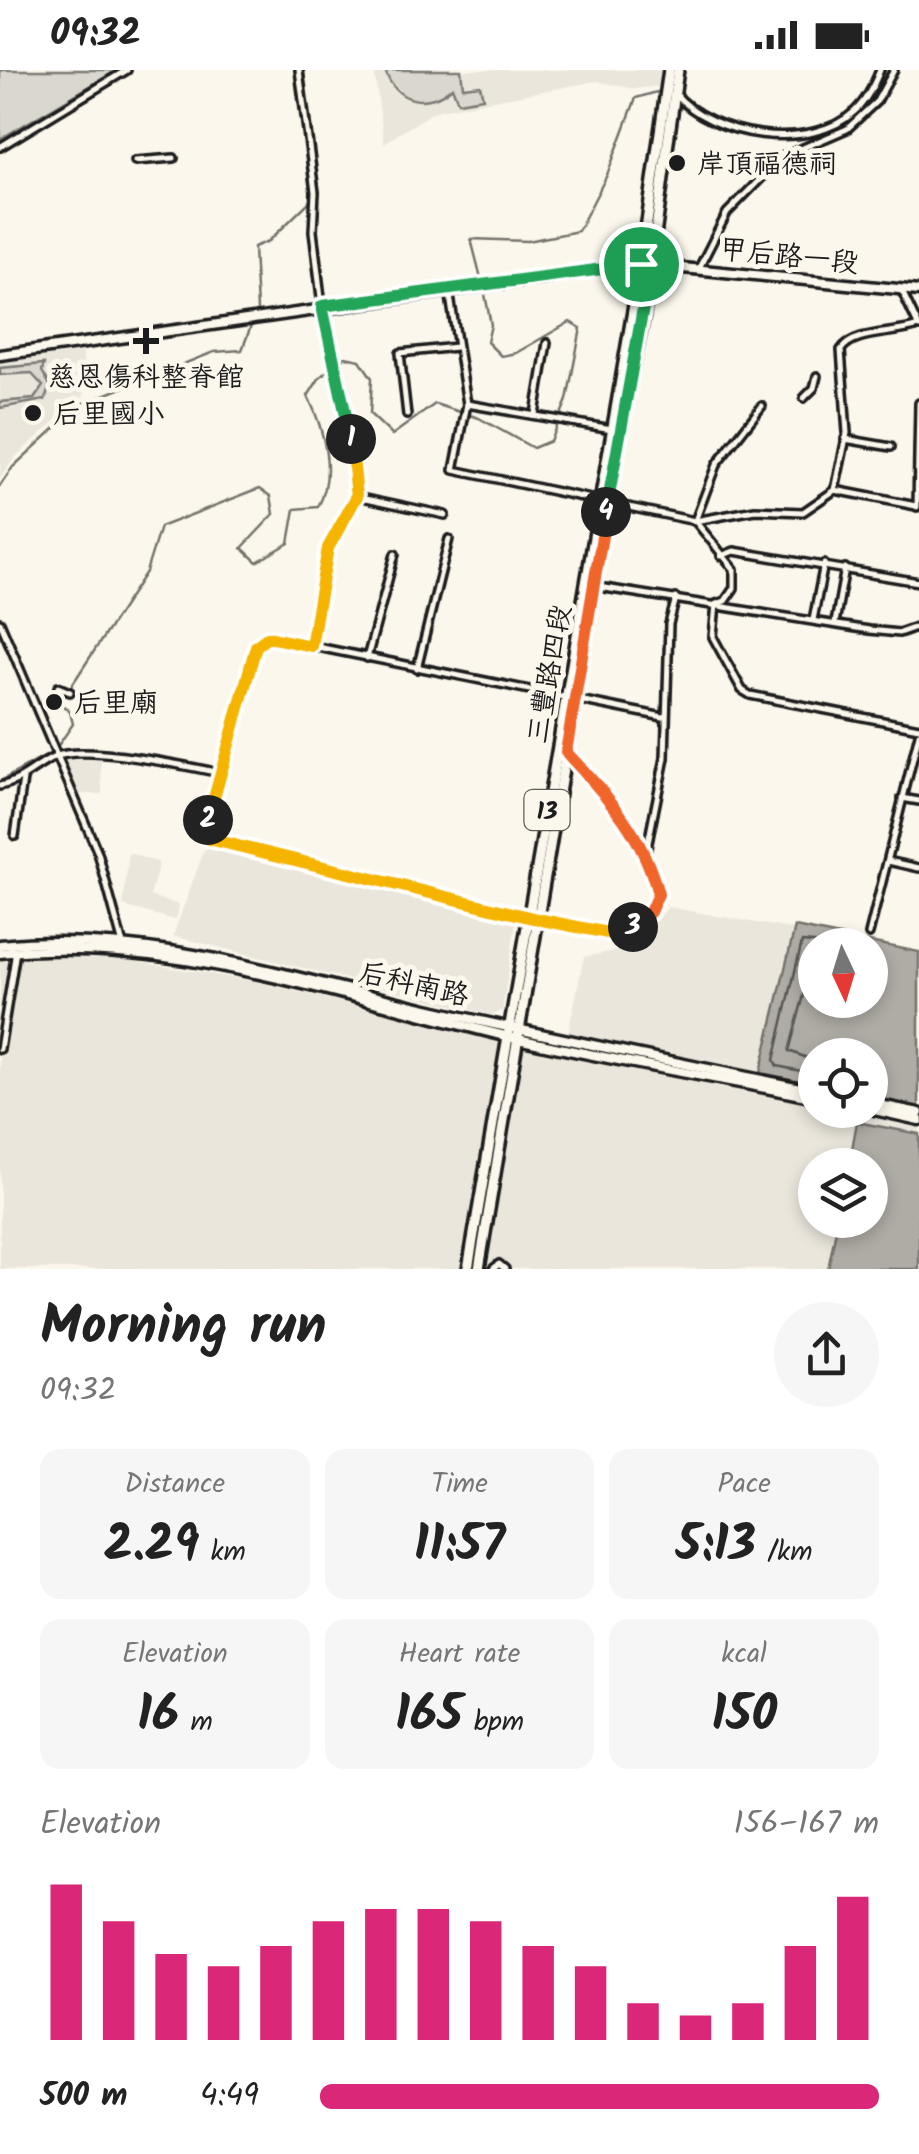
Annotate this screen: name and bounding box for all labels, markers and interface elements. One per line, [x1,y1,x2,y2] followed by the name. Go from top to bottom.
[50,5,141,65] text: 09:32
[697,143,837,188] place label: 岸頂福德祠
[666,152,688,174] marker: 岸頂福德祠
[599,222,684,307] pin
[717,228,861,287] street label: 甲后路一段
[614,237,669,292] icon: arrive
[133,328,159,354] marker: 慈恩傷科整脊館
[48,356,244,401] place label: 慈恩傷科整脊館
[53,393,165,438] place label: 后里國小
[22,402,44,424] marker: 后里國小
[326,414,376,464] pin: 1
[347,416,355,461] text: 1
[581,487,631,537] pin: 4
[598,489,614,534] text: 4
[516,602,585,747] street label: 三豐路四段
[74,682,158,727] place label: 后里廟
[43,691,65,713] marker: 后里廟
[524,790,570,830] road number: 13
[183,795,233,845] pin: 2
[200,797,216,842] text: 2
[608,902,658,952] pin: 3
[625,904,641,949] text: 3
[798,928,888,1018] north arrow
[798,928,888,1238] map controls
[354,951,473,1020] street label: 后科南路
[798,1038,888,1128] button: locate
[798,1148,888,1238] button: layers
[40,1285,327,1372] text: Morning run
[774,1302,879,1407] button: share
[40,1366,116,1417] text: 09:32
[125,1462,225,1507] text: Distance
[431,1462,488,1507] text: Time
[717,1462,771,1507] text: Pace
[104,1507,199,1587] text: 2.29
[414,1507,505,1587] text: 11:57
[676,1507,756,1587] text: 5:13
[199,1530,246,1575] text: km
[756,1530,812,1575] text: /km
[122,1632,228,1677] text: Elevation
[399,1632,520,1677] text: Heart rate
[721,1632,767,1677] text: kcal
[137,1677,179,1757] text: 16
[395,1677,462,1757] text: 165
[711,1677,777,1757] text: 150
[179,1700,213,1745] text: m
[462,1700,524,1745] text: bpm
[40,1799,161,1850] text: Elevation
[734,1799,879,1850] text: 156–167 m
[40,2071,128,2122] text: 500 m
[200,2071,259,2122] text: 4:49

